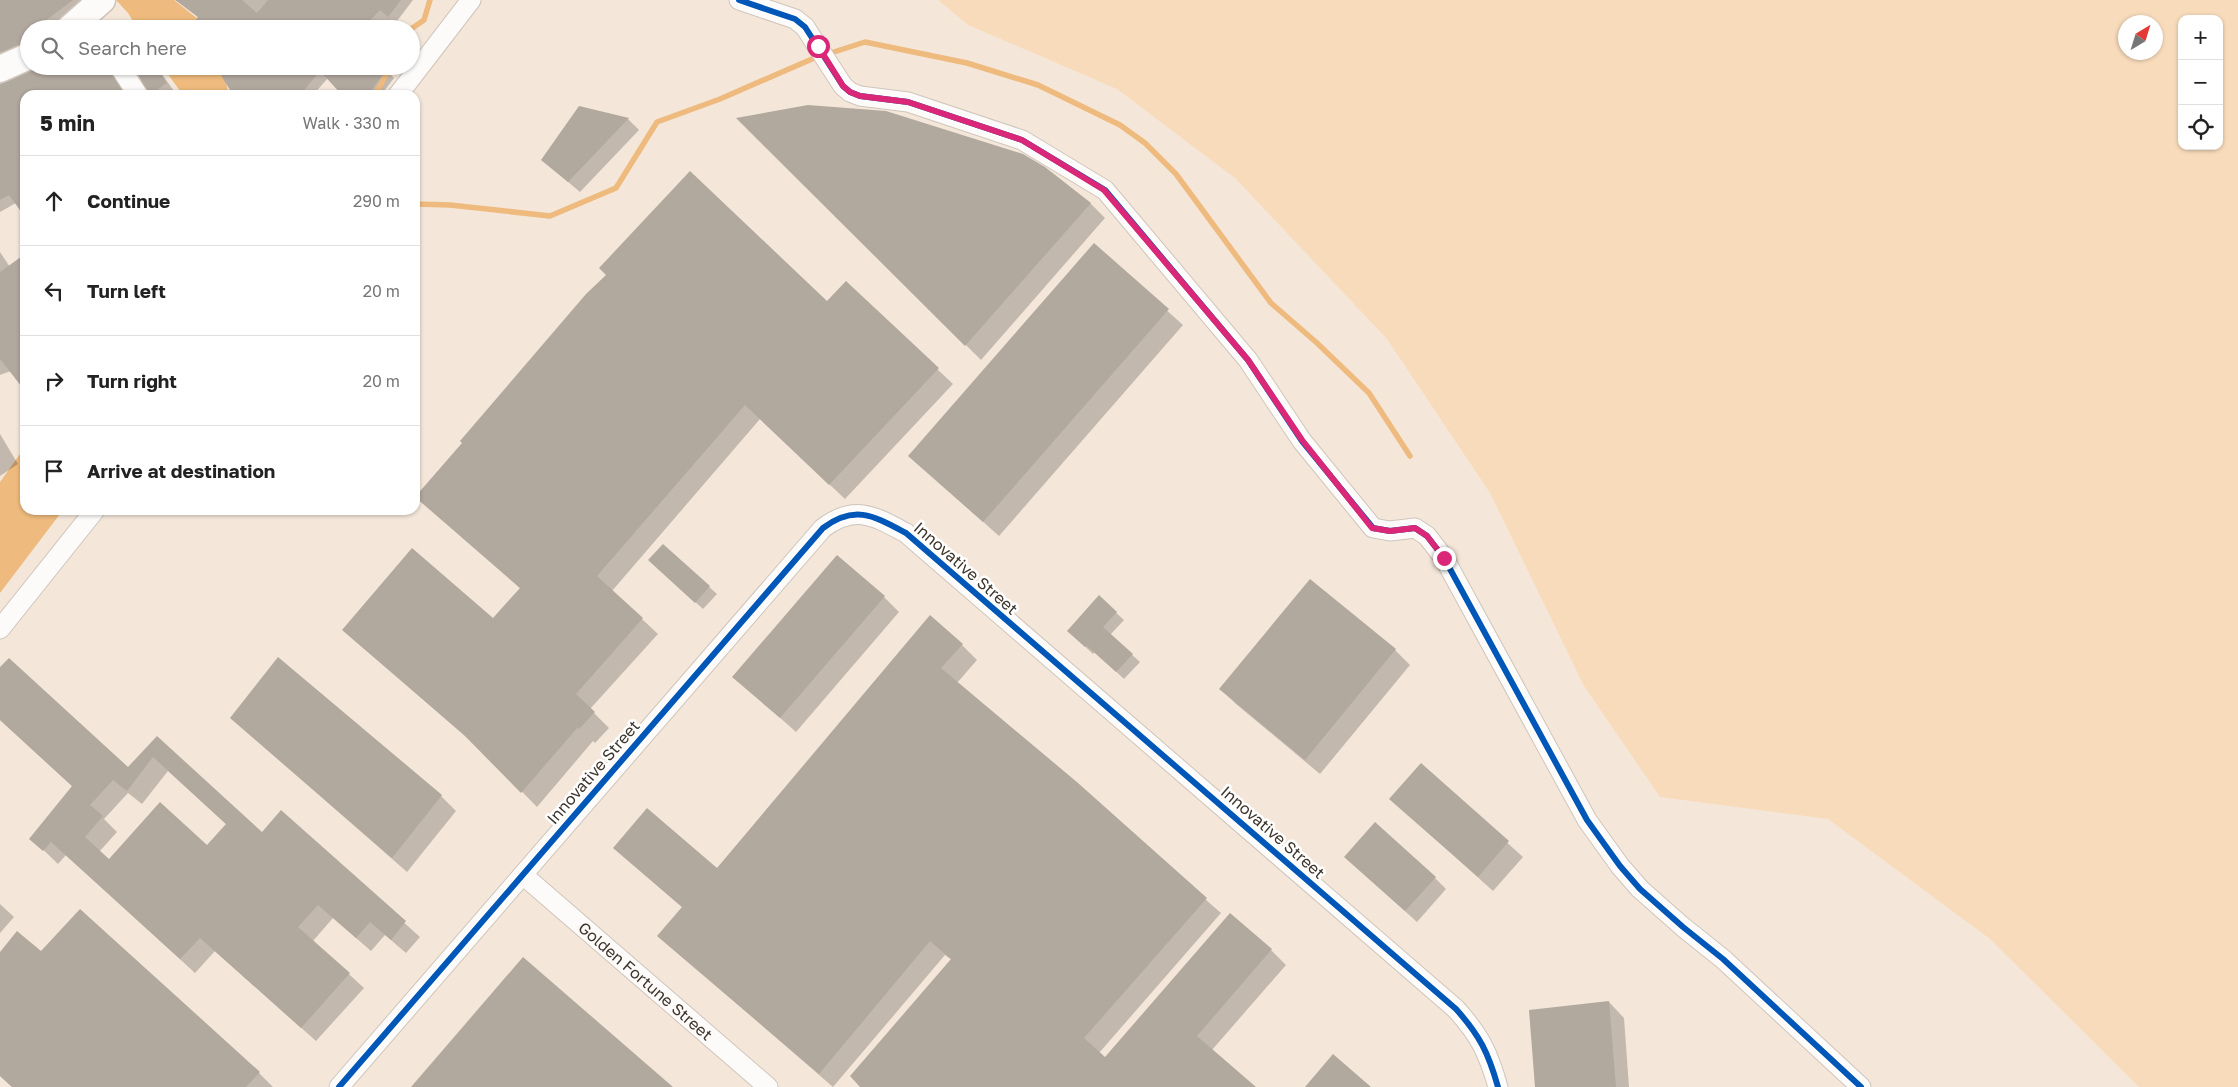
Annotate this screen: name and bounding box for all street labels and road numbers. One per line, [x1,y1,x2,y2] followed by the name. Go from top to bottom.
[910,517,1022,619] street label: Innovative Street
[542,716,644,828] street label: Innovative Street
[1217,781,1329,883] street label: Innovative Street
[574,917,717,1045] street label: Golden Fortune Street

